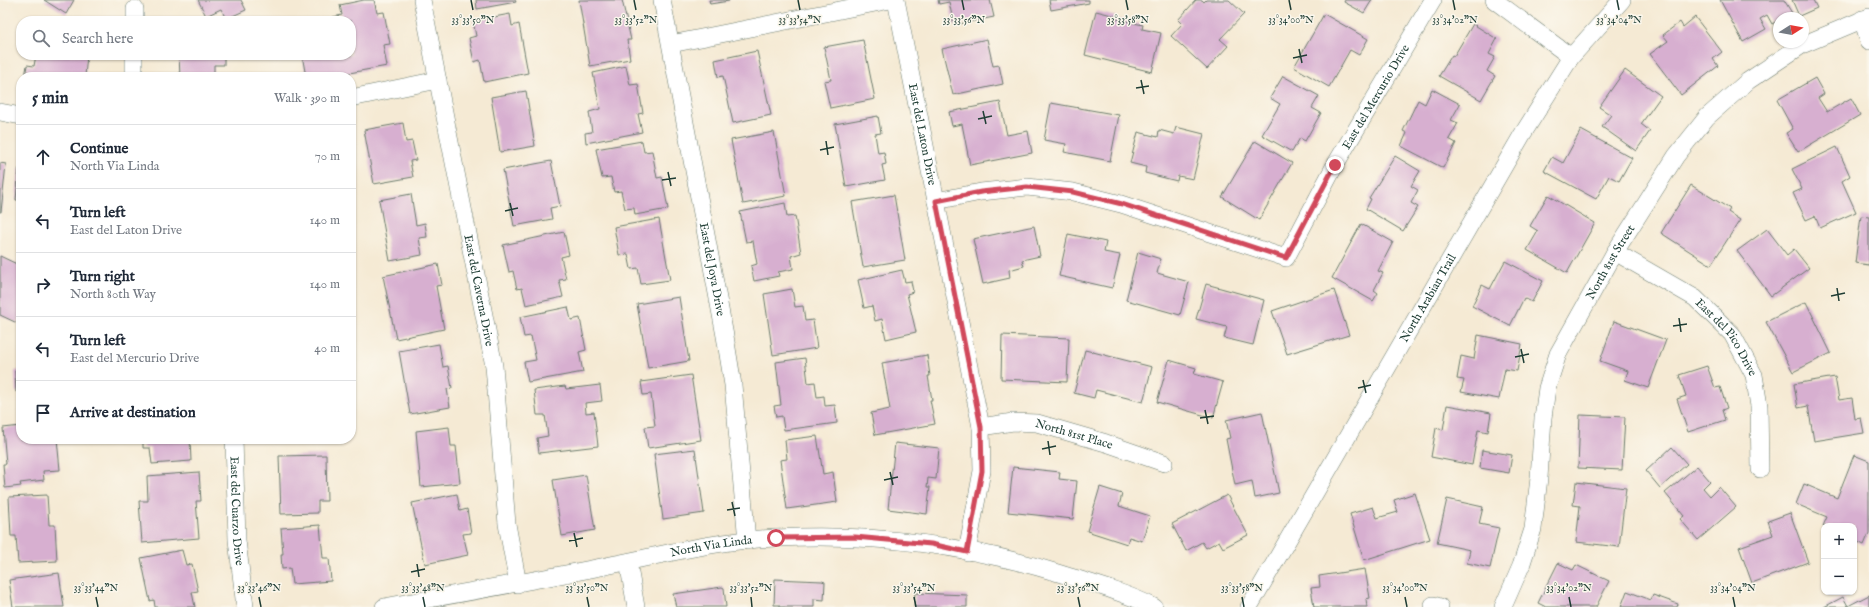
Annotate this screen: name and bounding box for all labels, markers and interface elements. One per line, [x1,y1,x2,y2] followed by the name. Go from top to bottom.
[1773,12,1809,48] north arrow
[452,14,495,27] text: 33°33'50"N
[615,14,658,27] text: 33°33'52"N
[779,14,822,27] text: 33°33'54"N
[943,14,985,27] text: 33°33'56"N
[1107,14,1149,27] text: 33°33'58"N
[1268,14,1314,27] text: 33°34'00"N
[1432,14,1478,27] text: 33°34'02"N
[1596,14,1642,27] text: 33°34'04"N
[16,16,356,60] search box
[30,27,52,49] icon: search
[62,29,133,48] text: Search here
[1339,41,1413,152] street label: East del Mercurio Drive
[905,82,940,187] street label: East del Laton Drive
[32,88,69,109] text: 5 min
[274,90,340,107] text: Walk · 390 m
[70,139,128,158] text: Continue
[32,146,54,168] icon: ahead
[315,148,340,165] text: 70 m
[1326,156,1344,174] route end
[70,158,159,175] text: North Via Linda
[70,203,126,222] text: Turn left
[32,210,54,232] icon: left
[310,212,340,229] text: 140 m
[696,221,728,318] street label: East del Joya Drive
[70,222,182,239] text: East del Laton Drive
[1583,222,1638,302] street label: North 81st Street
[460,233,497,348] street label: East del Caverna Drive
[1397,251,1460,345] street label: North Arabian Trail
[70,267,135,286] text: Turn right
[32,274,54,296] icon: right
[310,276,340,293] text: 140 m
[70,286,156,303] text: North 80th Way
[1692,295,1760,379] street label: East del Pico Drive
[70,331,126,350] text: Turn left
[32,338,54,360] icon: left
[314,340,340,357] text: 40 m
[70,350,199,367] text: East del Mercurio Drive
[32,402,54,424] icon: arrive
[70,403,196,422] text: Arrive at destination
[1033,416,1115,453] street label: North 81st Place
[227,456,247,567] street label: East del Cuarzo Drive
[1821,523,1857,595] map controls
[1821,523,1857,559] button: +
[767,529,785,547] route start
[669,533,754,560] street label: North Via Linda
[1821,559,1857,595] button: −
[74,582,118,595] text: 33°33'44"N
[237,582,281,595] text: 33°33'46"N
[401,582,445,595] text: 33°33'48"N
[566,582,609,595] text: 33°33'50"N
[730,582,773,595] text: 33°33'52"N
[893,582,936,595] text: 33°33'54"N
[1057,582,1099,595] text: 33°33'56"N
[1221,582,1263,595] text: 33°33'58"N
[1382,582,1428,595] text: 33°34'00"N
[1546,582,1592,595] text: 33°34'02"N
[1710,582,1756,595] text: 33°34'04"N

